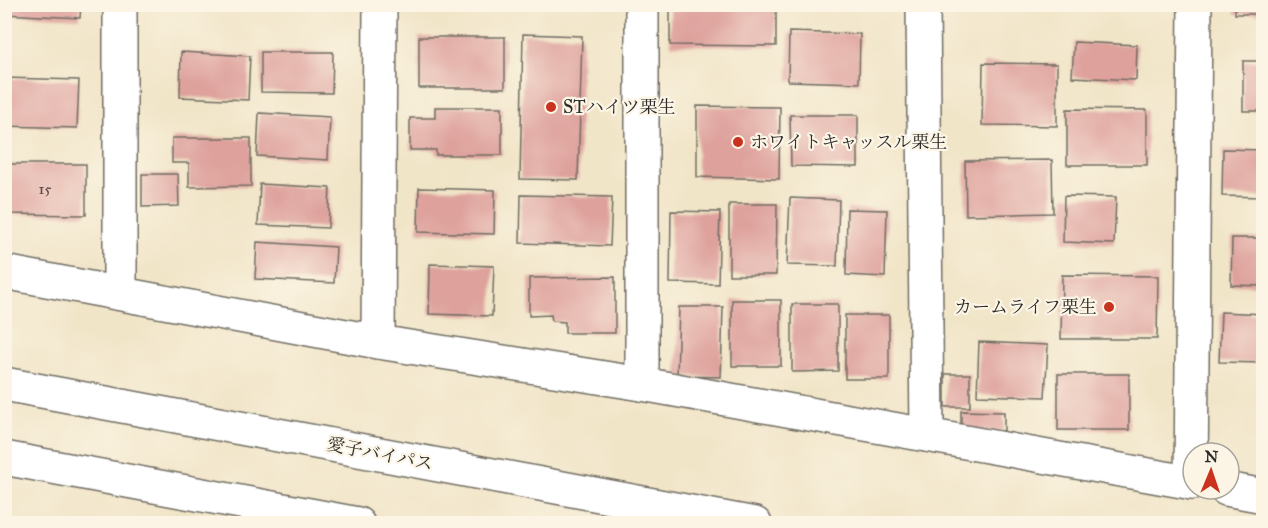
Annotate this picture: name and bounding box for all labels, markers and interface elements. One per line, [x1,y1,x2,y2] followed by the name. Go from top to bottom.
[563,96,676,118] place label: STハイツ栗生
[544,100,558,114] marker: STハイツ栗生
[750,131,947,153] place label: ホワイトキャッスル栗生
[731,135,745,149] marker: ホワイトキャッスル栗生
[39,180,51,198] house number: 15
[954,296,1097,318] place label: カームライフ栗生
[1102,300,1116,314] marker: カームライフ栗生
[325,433,435,475] street label: 愛子バイパス
[1181,441,1241,501] north arrow
[1204,447,1219,466] text: N

